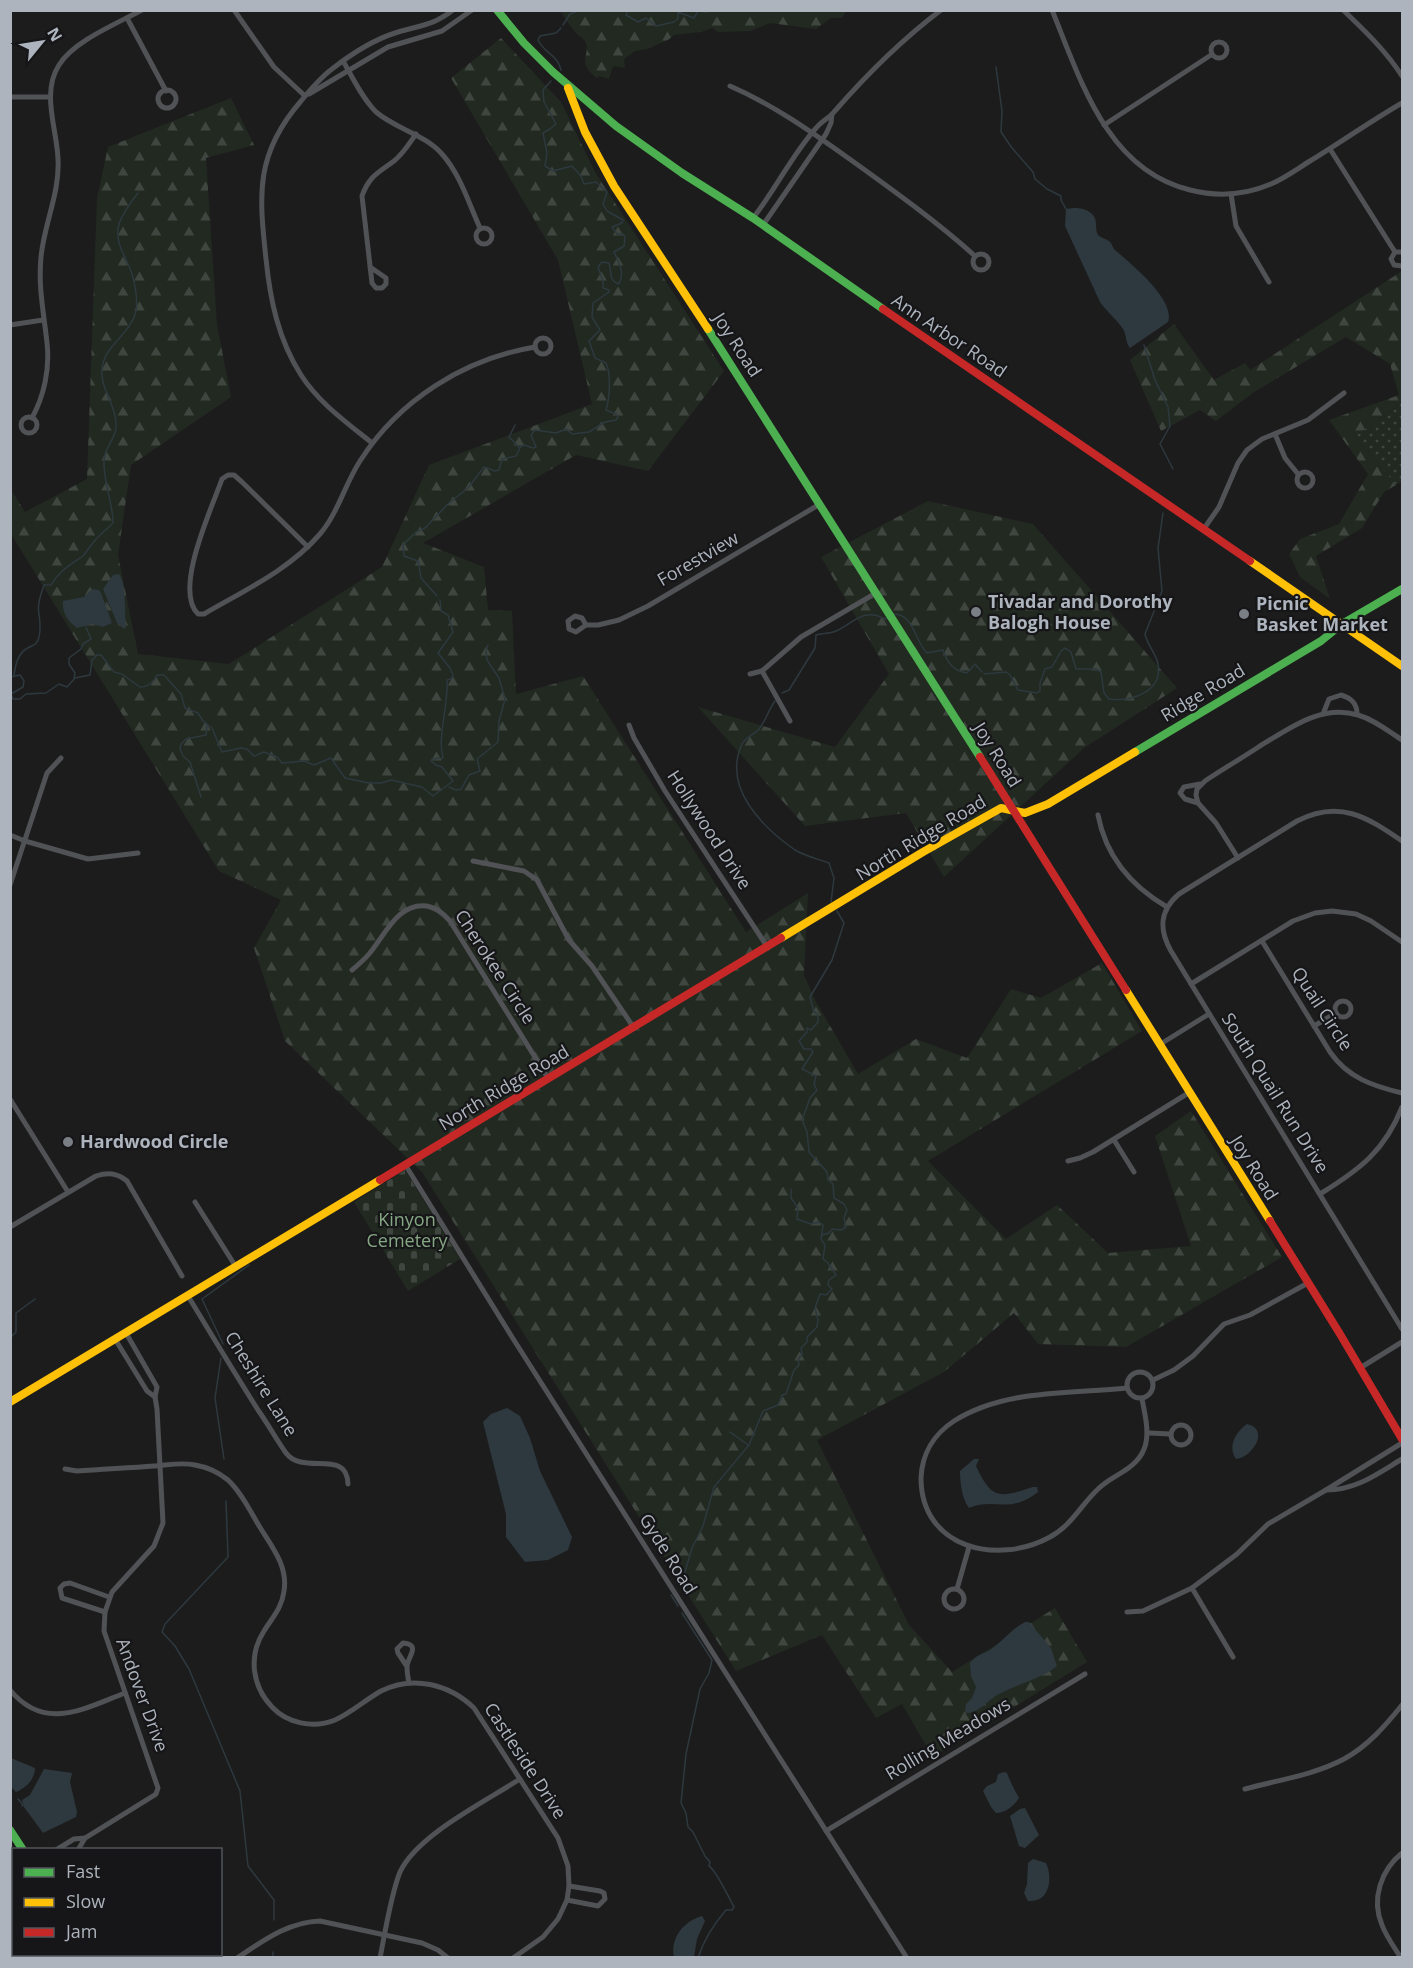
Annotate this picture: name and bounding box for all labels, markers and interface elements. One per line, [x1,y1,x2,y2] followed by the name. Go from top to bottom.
[12,12,72,72] north arrow
[42,23,68,46] text: N
[887,288,1012,383] street label: Ann Arbor Road
[707,306,768,381] street label: Joy Road
[652,525,743,591] street label: Forestview
[988,589,1173,634] place label: Tivadar and Dorothy Balogh House
[1256,591,1388,636] place label: Picnic Basket Market
[969,605,983,619] marker: Tivadar and Dorothy Balogh House
[1237,607,1251,621] marker: Picnic Basket Market
[1156,658,1249,727] street label: Ridge Road
[967,716,1027,791] street label: Joy Road
[662,765,757,894] street label: Hollywood Drive
[851,789,990,886] street label: North Ridge Road
[450,905,542,1028] street label: Cherokee Circle
[1287,962,1359,1055] street label: Quail Circle
[1217,1008,1335,1177] street label: South Quail Run Drive
[434,1039,573,1136] street label: North Ridge Road
[80,1129,229,1153] place label: Hardwood Circle
[1224,1129,1284,1204] street label: Joy Road
[61,1135,75,1149] marker: Hardwood Circle
[366,1207,449,1252] park label: Kinyon Cemetery
[220,1327,304,1440] street label: Cheshire Lane
[635,1509,703,1598] street label: Gyde Road
[111,1634,175,1755] street label: Andover Drive
[881,1691,1014,1785] street label: Rolling Meadows
[479,1698,572,1823] street label: Castleside Drive
[12,1848,222,1956] legend
[66,1859,100,1883] text: Fast
[66,1889,105,1913] text: Slow
[64,1919,98,1943] text: Jam

